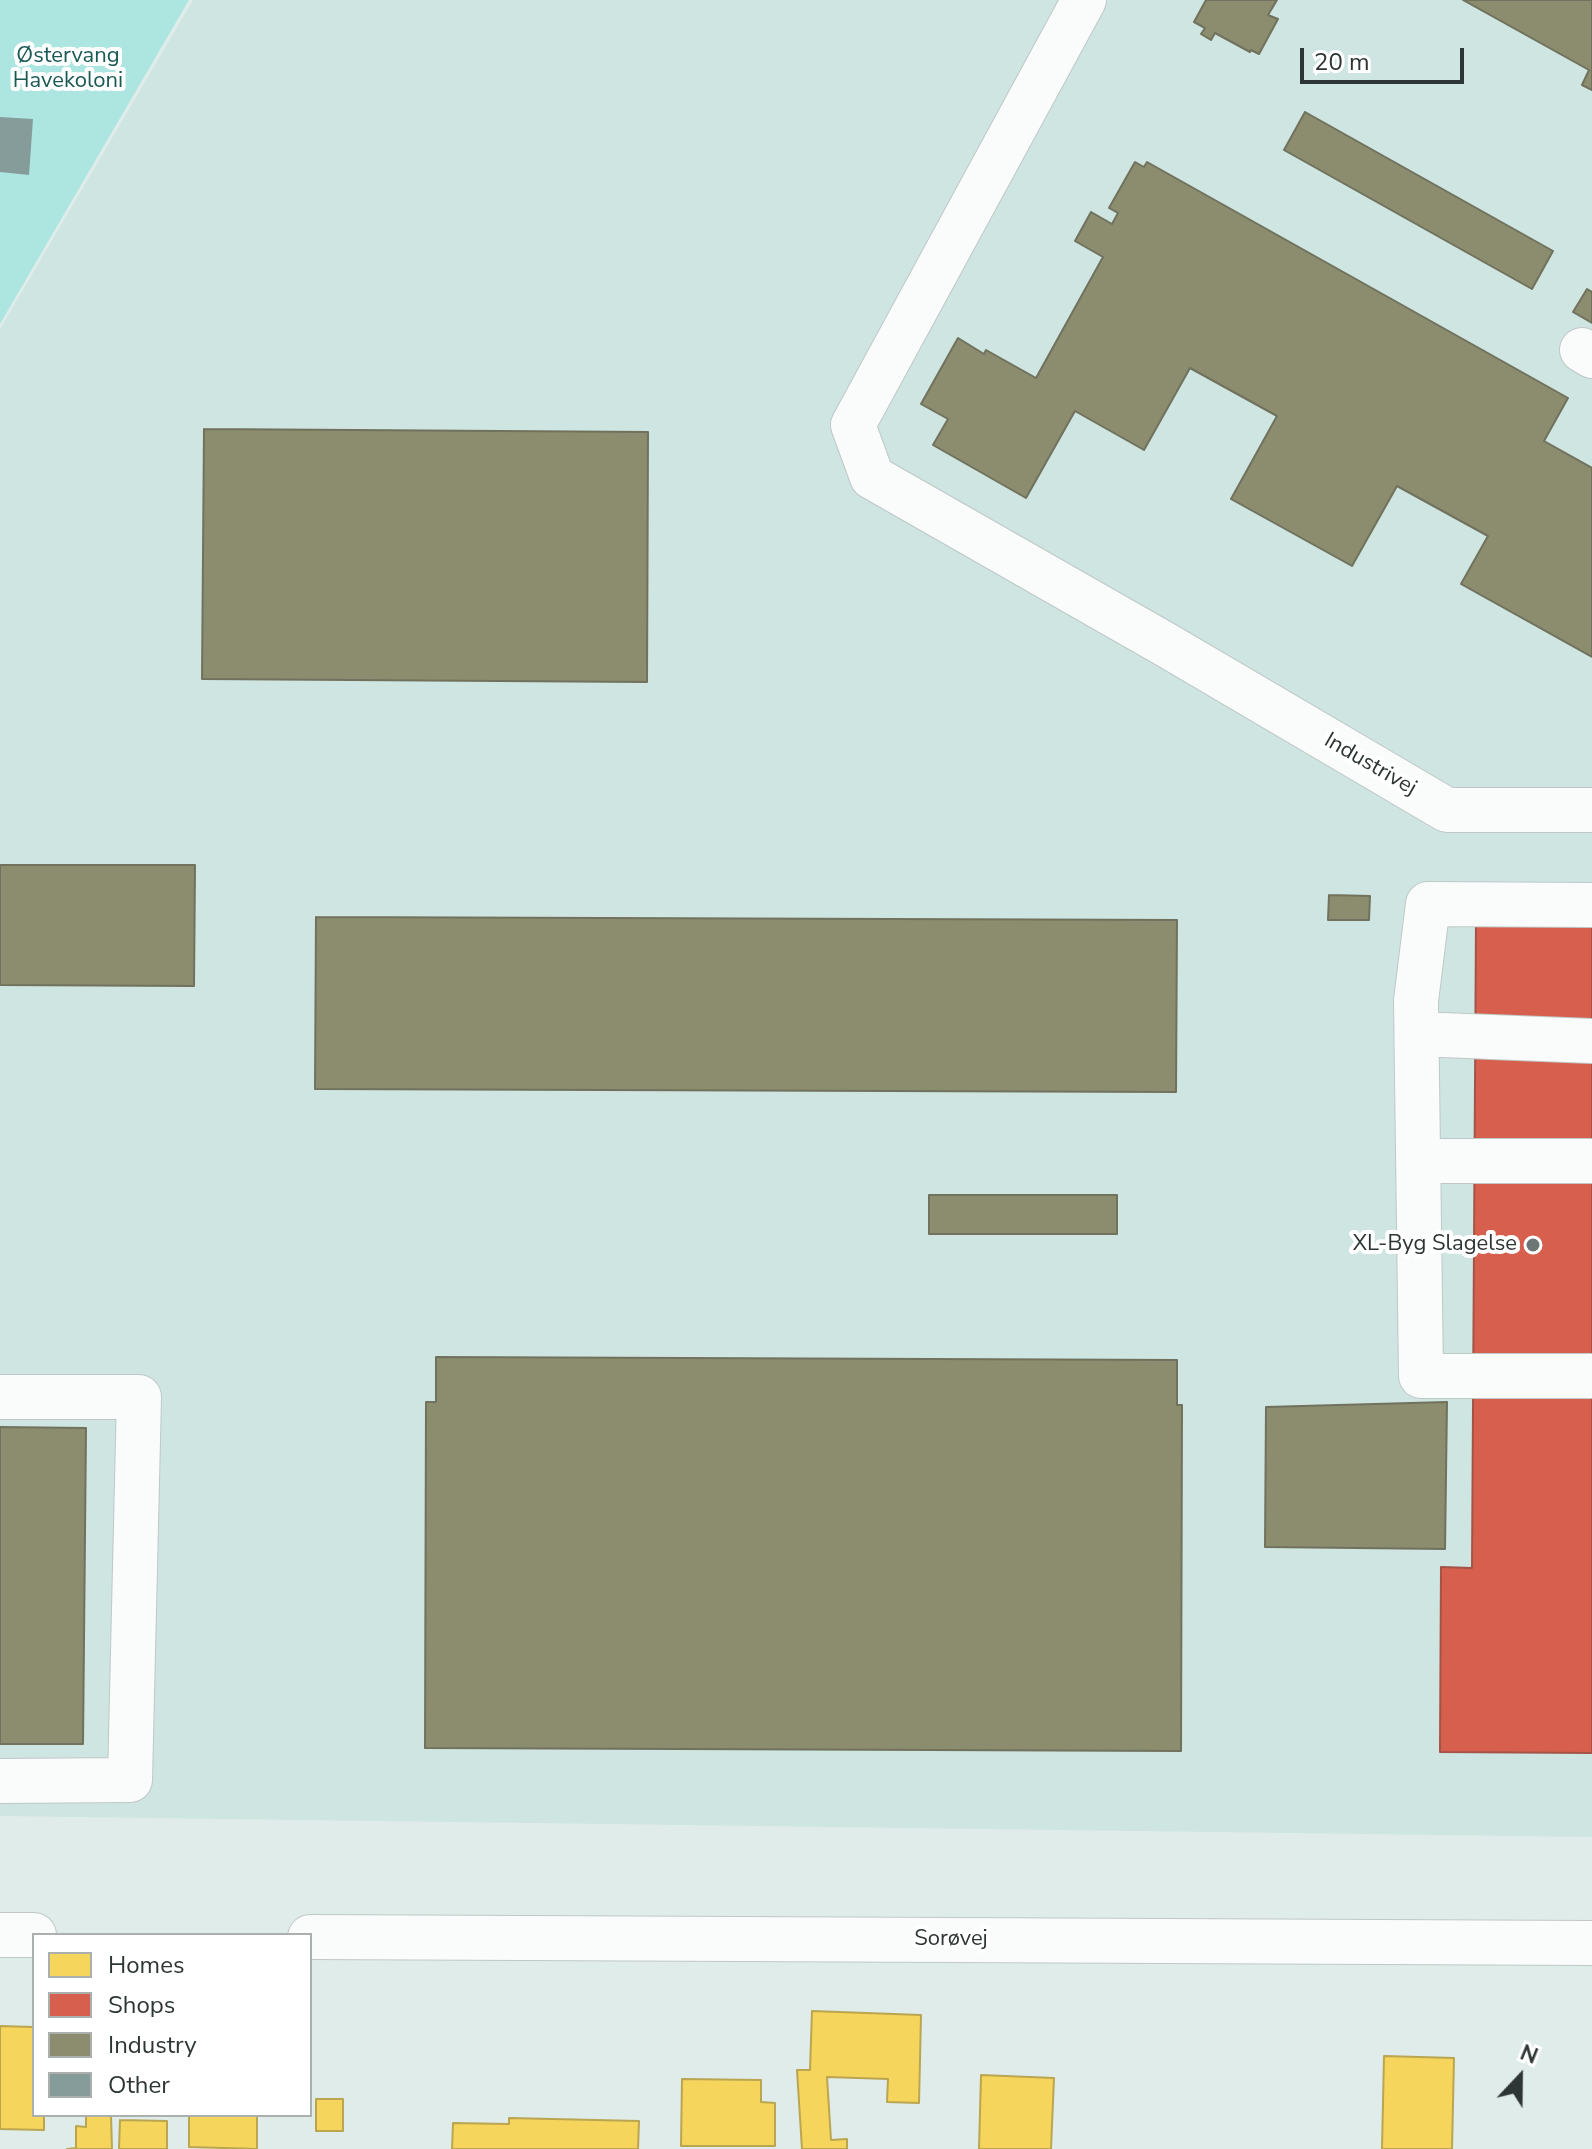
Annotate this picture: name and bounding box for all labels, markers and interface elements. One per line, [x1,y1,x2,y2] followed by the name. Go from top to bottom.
[1304,32,1468,82] scale bar
[13,44,123,96] park label: Østervang Havekoloni
[1314,46,1370,78] text: 20 m
[1319,728,1421,802] street label: Industrivej
[1353,1232,1517,1258] place label: XL-Byg Slagelse
[1524,1236,1542,1254] marker: XL-Byg Slagelse
[914,1927,988,1953] street label: Sorøvej
[32,1933,312,2117] legend
[108,1949,184,1981] text: Homes
[108,1989,175,2021] text: Shops
[108,2029,197,2061] text: Industry
[1480,2037,1560,2117] north arrow
[1516,2038,1542,2072] text: N
[108,2069,170,2101] text: Other

